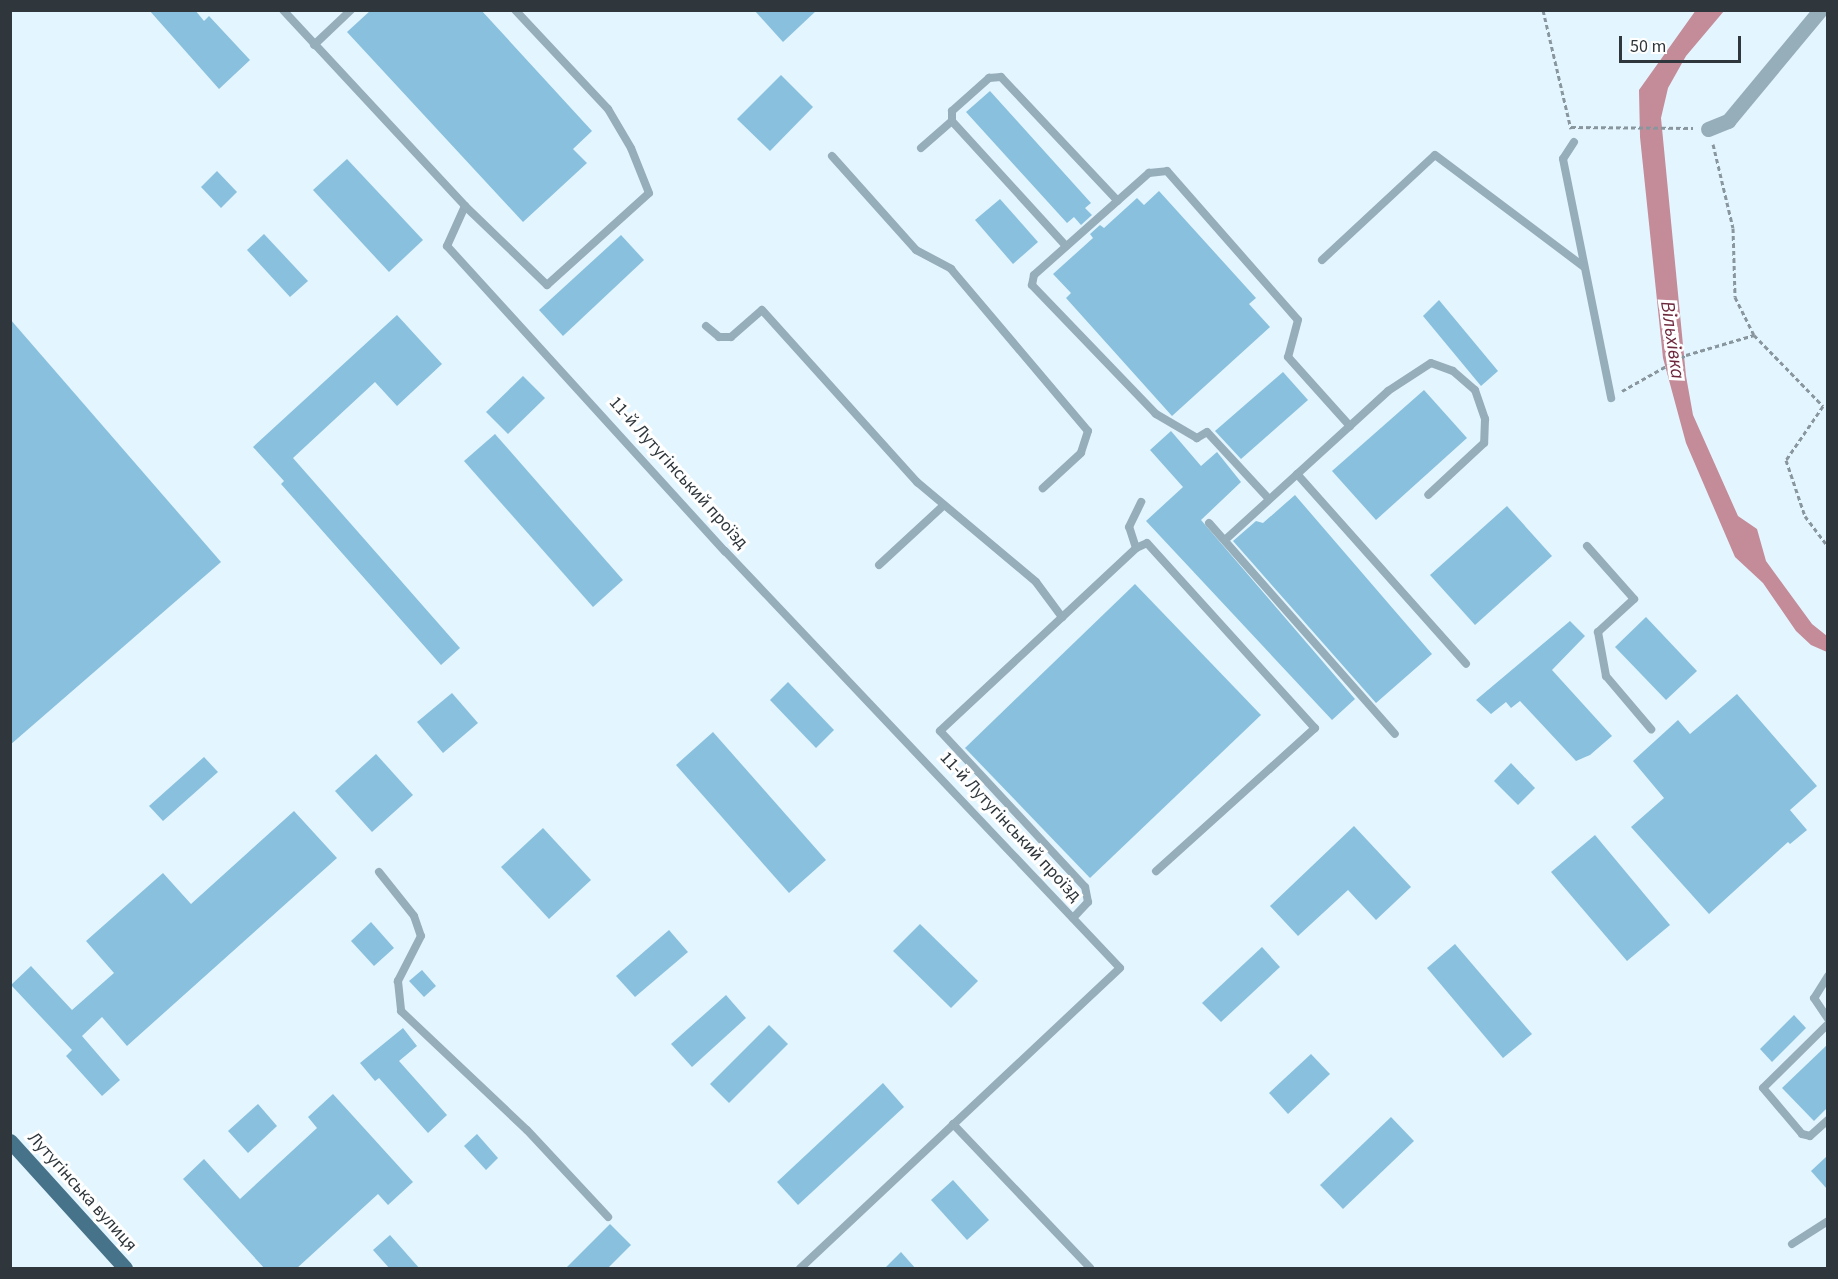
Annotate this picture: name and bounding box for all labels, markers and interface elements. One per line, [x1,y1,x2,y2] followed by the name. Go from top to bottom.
[1622,24,1744,62] scale bar
[1630,34,1666,59] text: 50 m
[1655,299,1689,381] water label: Вільхівка
[604,392,752,554] street label: 11-й Лутугінський проїзд
[935,747,1085,907] street label: 11-й Лутугінський проїзд
[23,1128,141,1256] street label: Лутугінська вулиця

